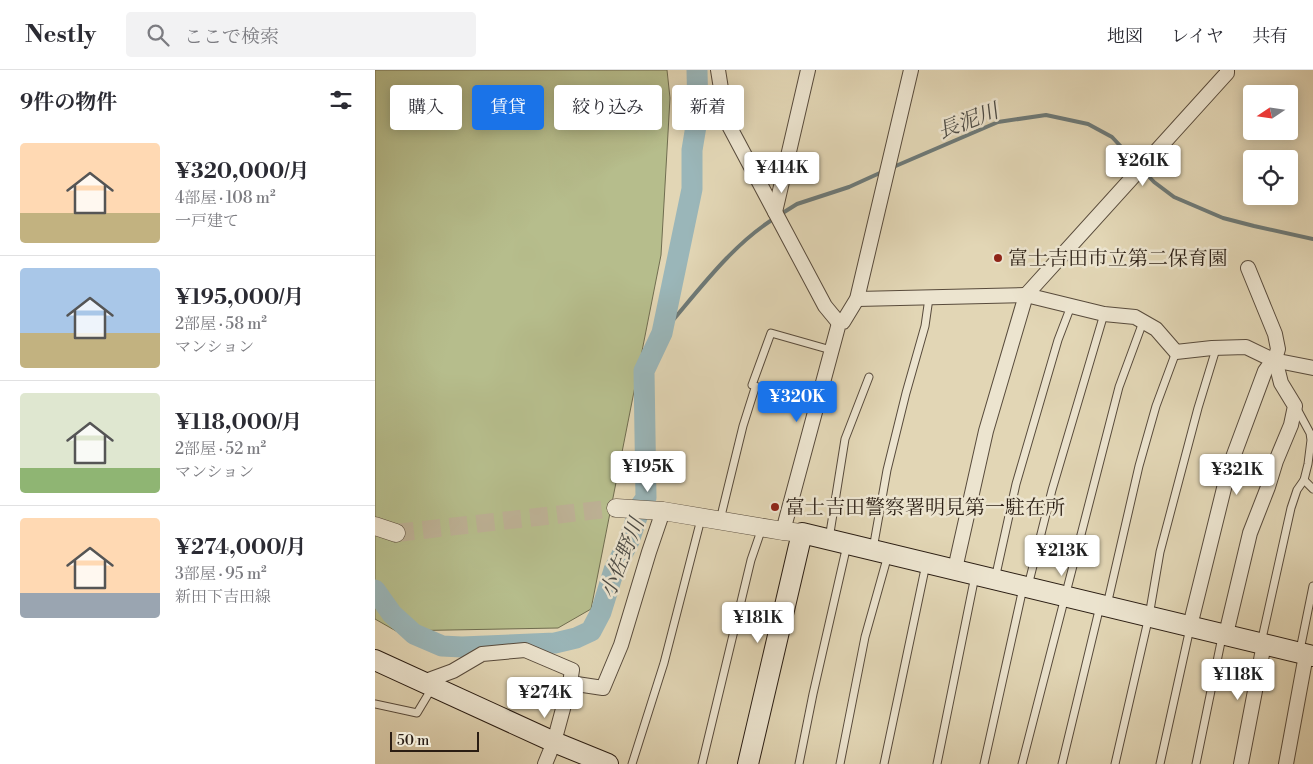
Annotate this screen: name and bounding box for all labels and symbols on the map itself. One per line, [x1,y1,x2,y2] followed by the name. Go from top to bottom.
[1243,85,1297,140] north arrow
[934,98,1004,145] water label: 長泥川
[1108,144,1178,187] pin: ¥261K
[747,152,817,194] pin: ¥414K
[1008,247,1228,272] place label: 富士吉田市立第二保育園
[992,252,1004,264] marker: 富士吉田市立第二保育園
[762,380,832,423] pin: ¥320K
[613,450,683,493] pin: ¥195K
[1202,454,1272,496] pin: ¥321K
[785,496,1065,521] place label: 富士吉田警察署明見第一駐在所
[769,501,781,513] marker: 富士吉田警察署明見第一駐在所
[595,513,651,602] water label: 小佐野川
[1027,534,1097,577] pin: ¥213K
[723,602,793,644] pin: ¥181K
[1203,658,1273,701] pin: ¥118K
[510,676,580,719] pin: ¥274K
[390,729,479,752] scale bar

